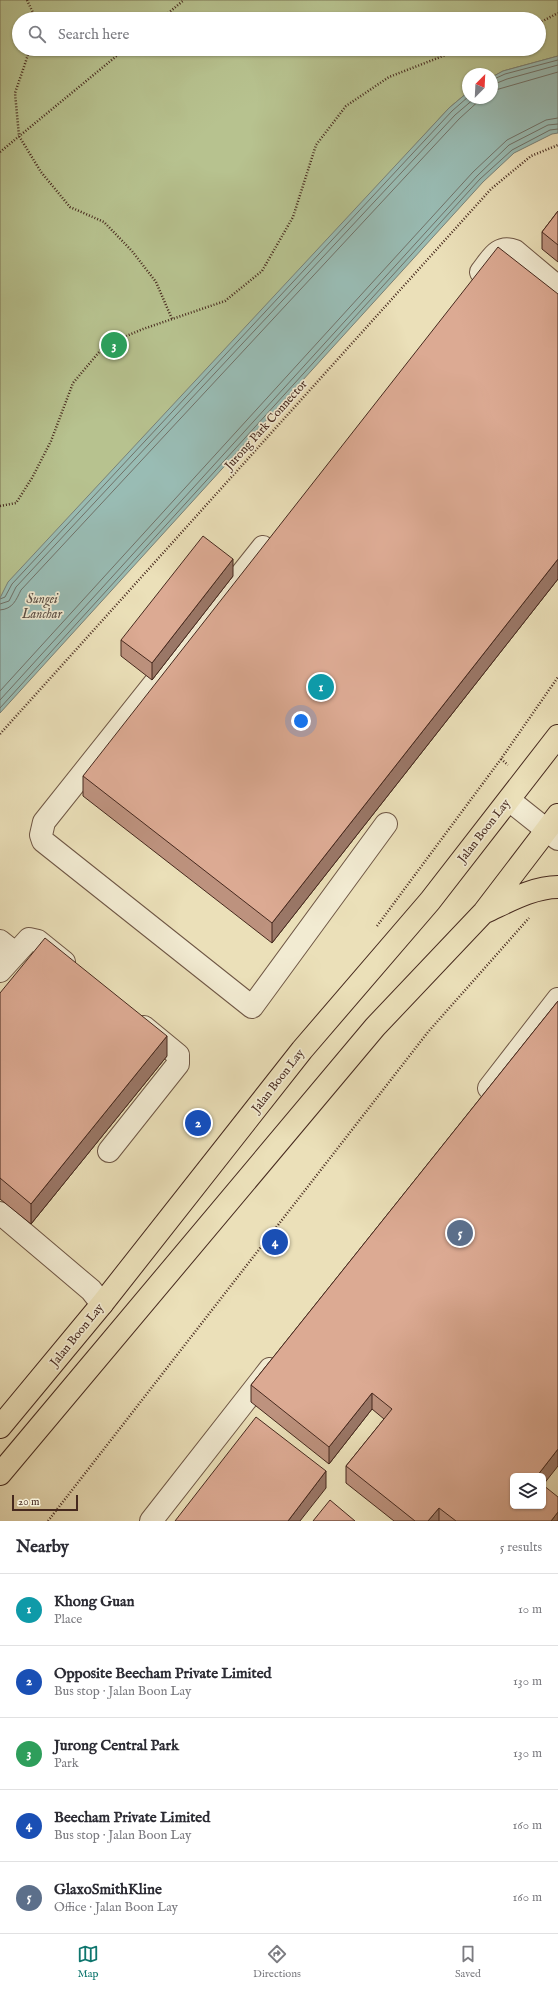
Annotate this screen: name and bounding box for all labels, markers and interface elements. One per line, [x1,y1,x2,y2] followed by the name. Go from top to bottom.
[12,12,546,56] search box
[26,23,48,45] icon: search
[58,25,129,44] text: Search here
[462,68,498,104] north arrow
[101,330,127,360] pin: 3
[220,376,312,475] street label: Jurong Park Connector
[21,591,63,623] water label: Sungei Lanchar
[308,672,334,702] pin: 1
[291,711,311,731] your location
[453,796,514,868] street label: Jalan Boon Lay
[247,1046,308,1118] street label: Jalan Boon Lay
[185,1108,211,1138] pin: 2
[447,1218,473,1248] pin: 5
[262,1227,288,1257] pin: 4
[46,1300,108,1372] street label: Jalan Boon Lay
[510,1473,546,1509] map controls
[510,1473,546,1509] button: layers
[12,1493,78,1512] scale bar
[18,1495,39,1509] text: 20 m
[16,1537,69,1558] text: Nearby
[500,1539,542,1556] text: 5 results
[54,1592,134,1611] text: Khong Guan
[27,1601,31,1618] text: 1
[518,1601,542,1618] text: 10 m
[54,1611,82,1628] text: Place
[54,1664,272,1683] text: Opposite Beecham Private Limited
[26,1673,32,1690] text: 2
[513,1673,542,1690] text: 130 m
[54,1683,191,1700] text: Bus stop · Jalan Boon Lay
[54,1736,179,1755] text: Jurong Central Park
[27,1745,31,1762] text: 3
[513,1745,542,1762] text: 130 m
[54,1755,79,1772] text: Park
[54,1808,210,1827] text: Beecham Private Limited
[26,1817,32,1834] text: 4
[512,1817,542,1834] text: 160 m
[54,1827,191,1844] text: Bus stop · Jalan Boon Lay
[54,1880,162,1899] text: GlaxoSmithKline
[27,1889,31,1906] text: 5
[512,1889,542,1906] text: 160 m
[54,1899,178,1916] text: Office · Jalan Boon Lay
[77,1943,99,1981] tab: Map
[253,1943,301,1981] tab: Directions
[455,1943,481,1981] tab: Saved

